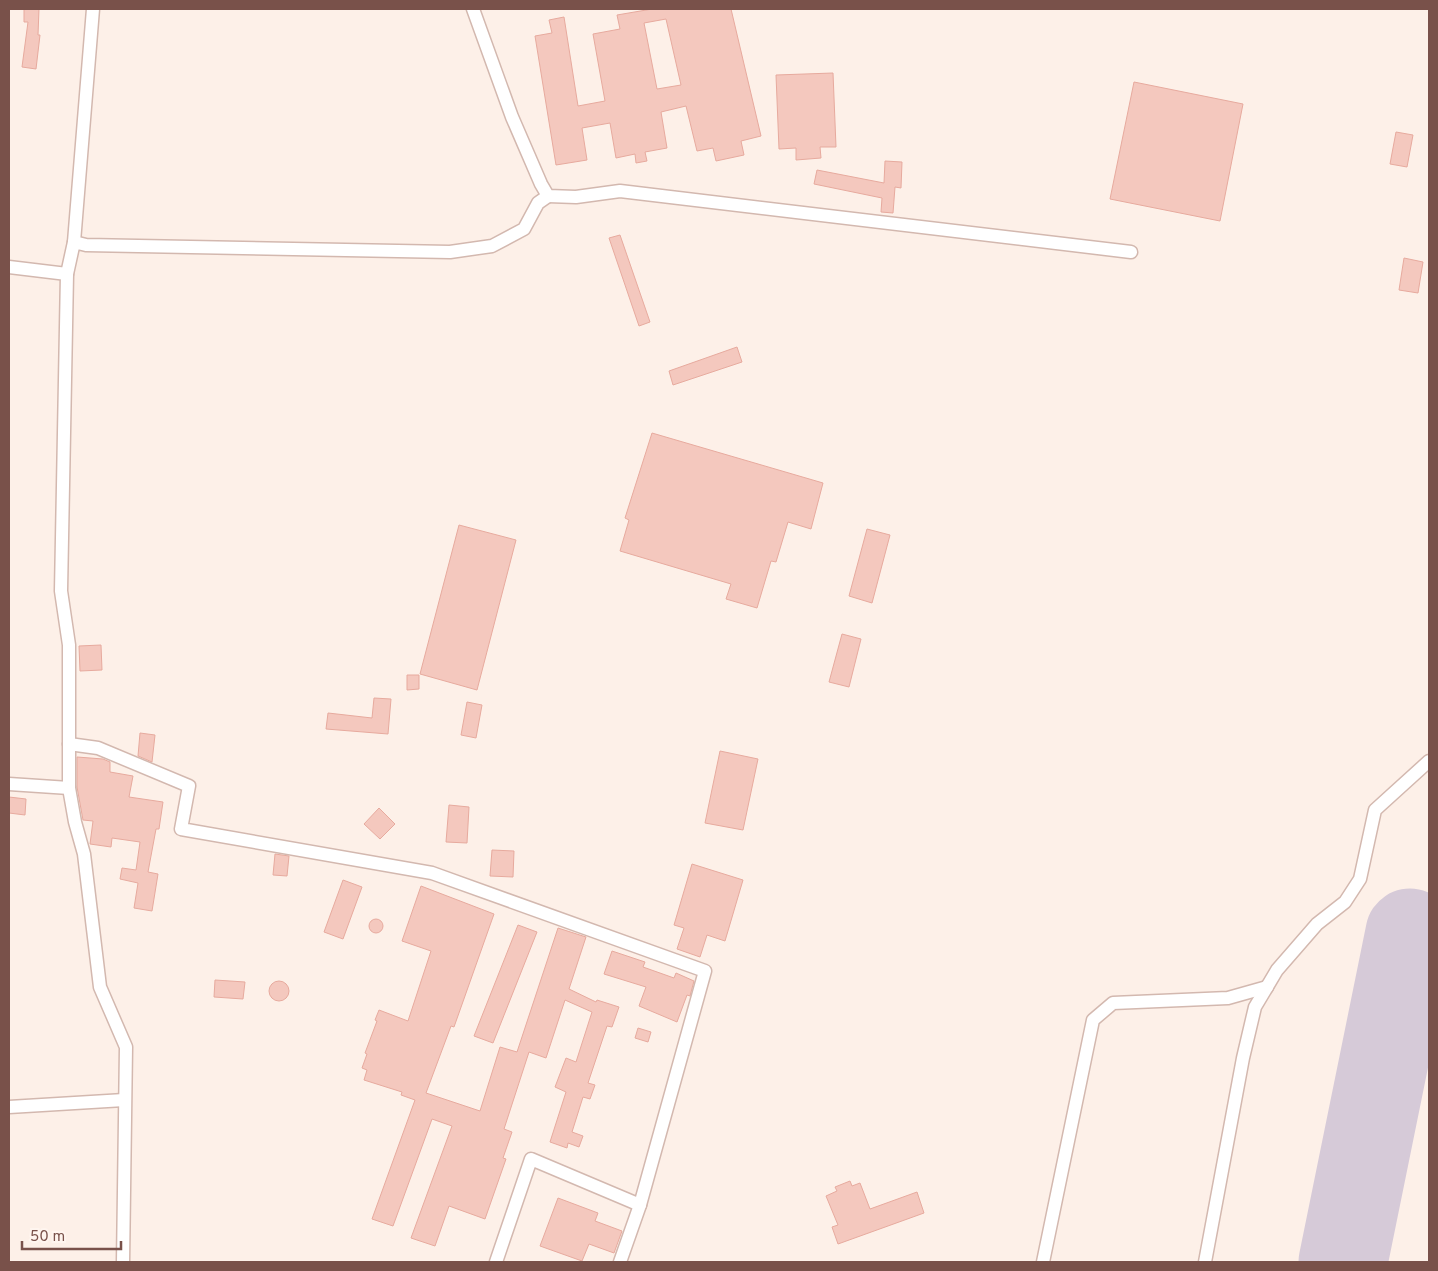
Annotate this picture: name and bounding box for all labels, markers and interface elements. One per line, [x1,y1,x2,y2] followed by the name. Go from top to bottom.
[22,1218,121,1250] scale bar
[30,1228,65,1247] text: 50 m

